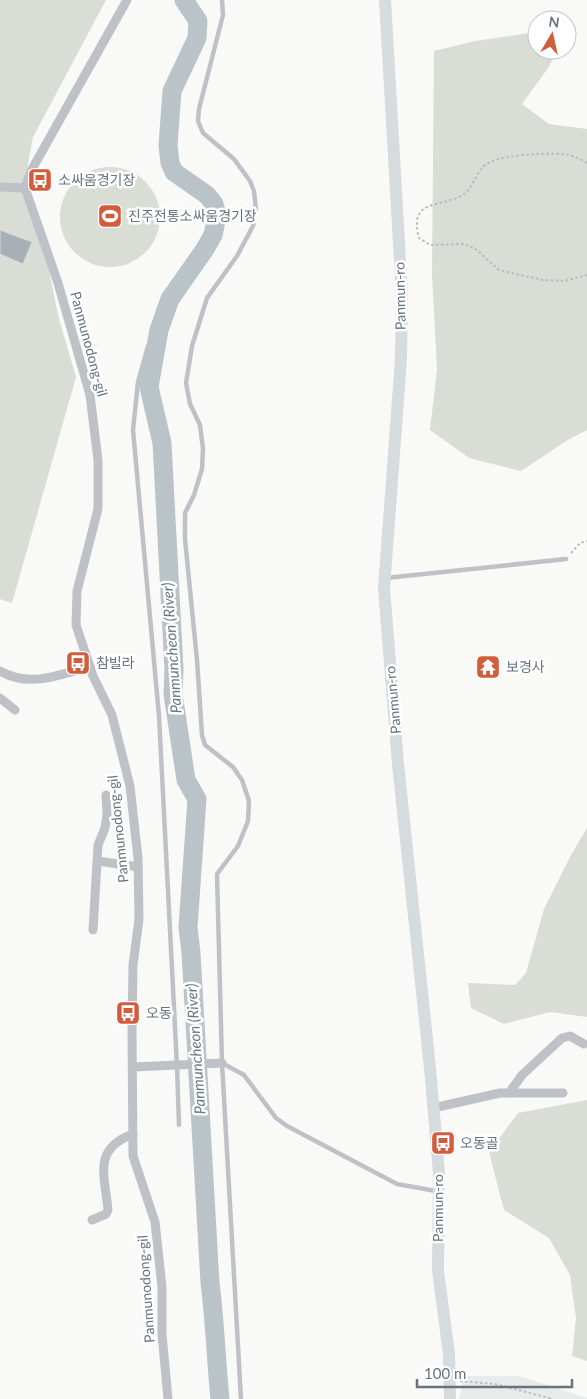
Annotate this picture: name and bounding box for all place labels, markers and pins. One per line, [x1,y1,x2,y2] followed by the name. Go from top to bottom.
[27,167,53,193] bus stop icon: 소싸움경기장
[58,171,135,188] place label: 소싸움경기장
[97,203,123,229] sports icon: 진주전통소싸움경기장
[128,207,257,224] place label: 진주전통소싸움경기장
[65,650,91,676] bus stop icon: 참빌라
[96,654,135,671] place label: 참빌라
[475,654,501,680] temple icon: 보경사
[506,658,545,675] place label: 보경사
[115,1000,141,1026] bus stop icon: 오동
[146,1004,172,1021] place label: 오동
[430,1130,456,1156] bus stop icon: 오동골
[460,1134,499,1151] place label: 오동골

